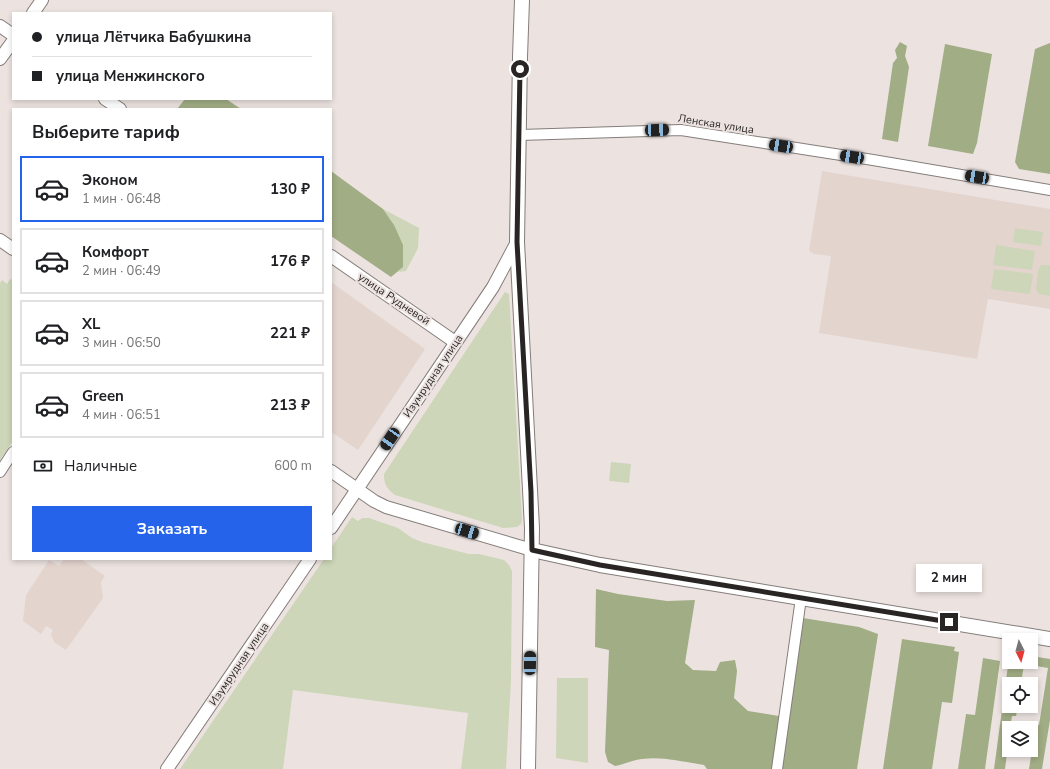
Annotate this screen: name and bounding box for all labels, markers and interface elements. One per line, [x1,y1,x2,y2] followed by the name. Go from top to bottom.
[56,27,252,47] text: улица Лётчика Бабушкина
[511,60,529,78] route start
[56,66,205,86] text: улица Менжинского
[677,111,755,137] street label: Ленская улица
[32,120,180,144] text: Выберите тариф
[645,124,669,136] car
[768,138,794,154] car
[839,149,865,165] car
[964,169,990,185] car
[82,170,138,190] text: Эконом
[34,171,70,207] icon: car
[270,179,310,199] text: 130 ₽
[82,190,161,208] text: 1 мин · 06:48
[82,242,149,262] text: Комфорт
[34,243,70,279] icon: car
[270,251,310,271] text: 176 ₽
[82,262,161,280] text: 2 мин · 06:49
[355,269,433,329] street label: улица Рудневой
[82,314,101,334] text: XL
[34,315,70,351] icon: car
[270,323,310,343] text: 221 ₽
[400,332,466,420] street label: Изумрудная улица
[82,334,161,352] text: 3 мин · 06:50
[82,386,124,406] text: Green
[34,387,70,423] icon: car
[270,395,310,415] text: 213 ₽
[82,406,161,424] text: 4 мин · 06:51
[378,426,402,452] car
[32,455,54,477] icon: cash
[64,456,137,476] text: Наличные
[274,457,312,475] text: 600 m
[32,506,312,552] button: Заказать
[454,522,480,540] car
[916,564,982,592] callout: 2 мин
[931,569,967,587] text: 2 мин
[940,613,958,631] route end
[206,620,272,708] street label: Изумрудная улица
[1002,633,1038,669] north arrow
[1002,633,1038,757] map controls
[524,651,536,675] car
[1002,677,1038,713] button: locate
[1002,721,1038,757] button: layers

